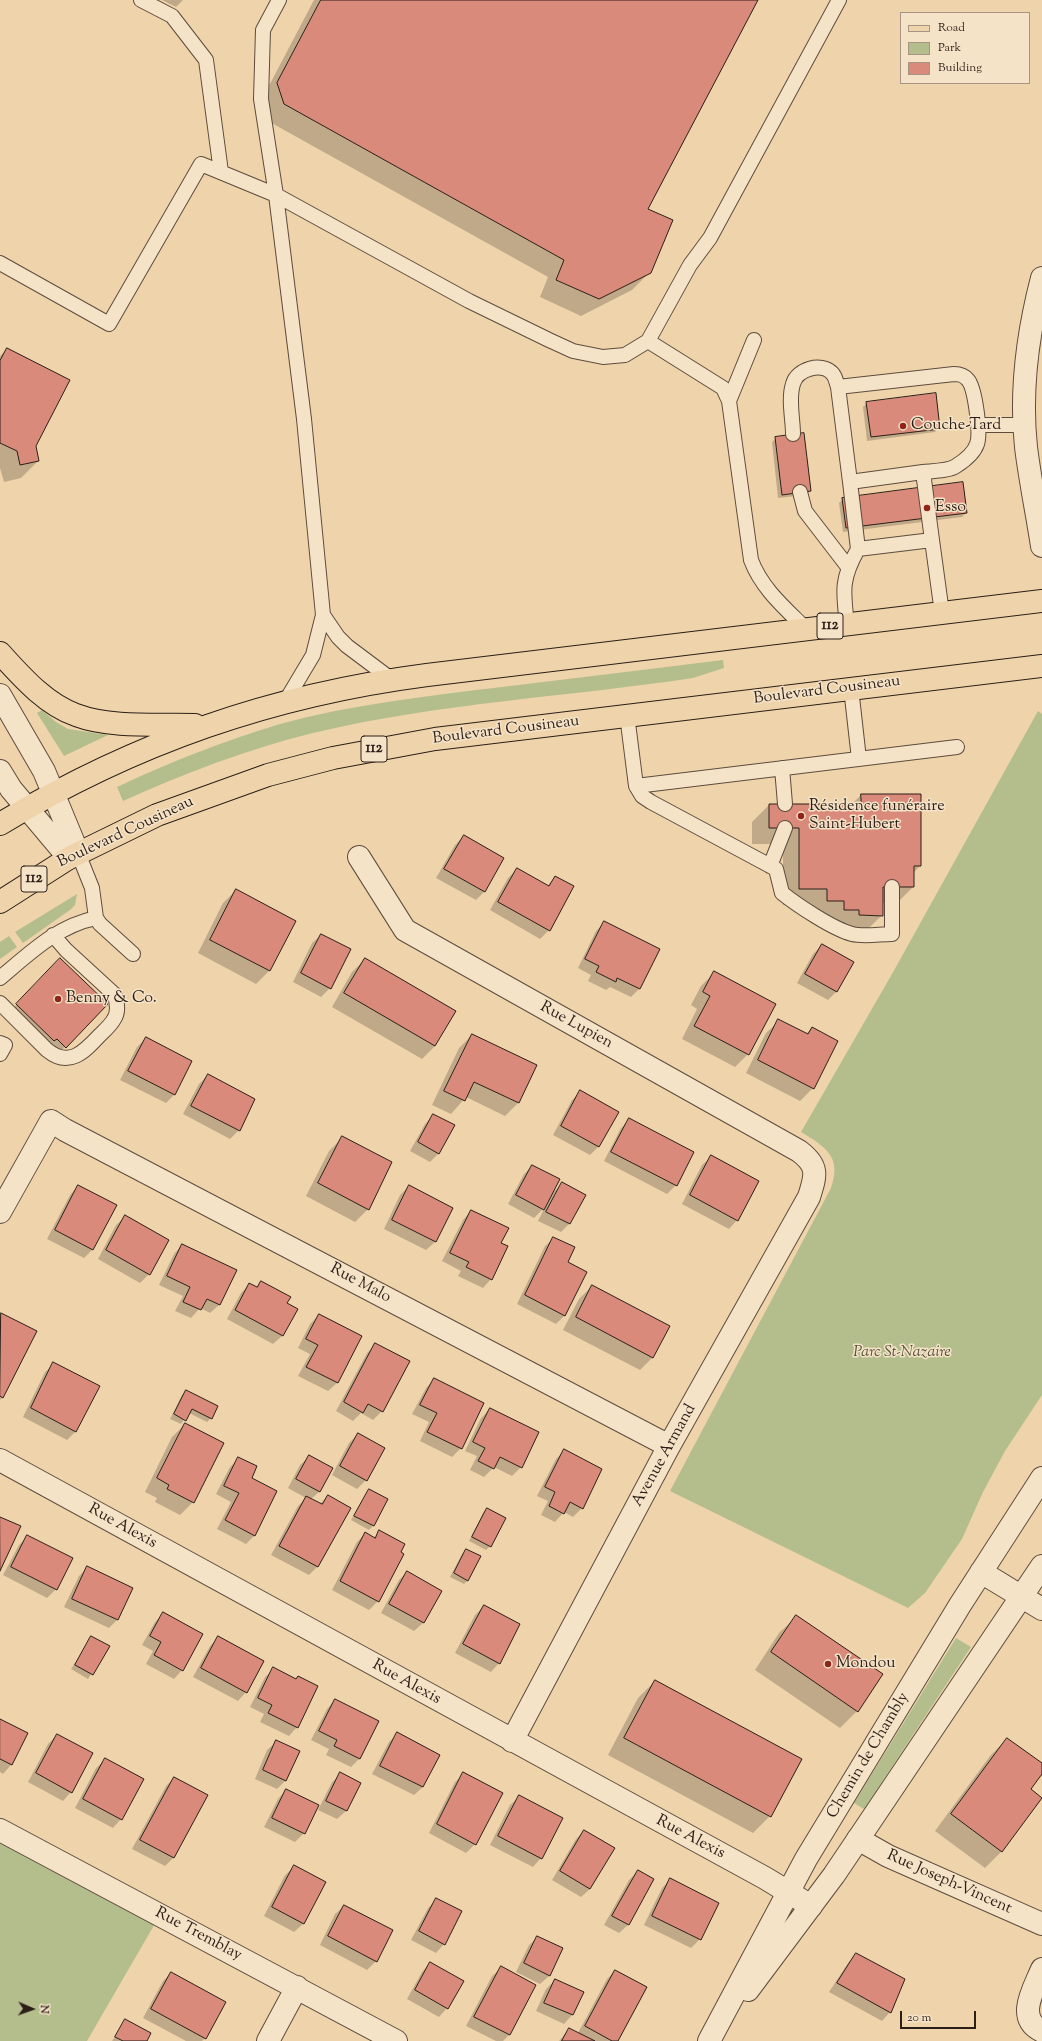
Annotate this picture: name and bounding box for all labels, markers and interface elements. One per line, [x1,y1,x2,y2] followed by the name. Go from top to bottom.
[900,12,1030,84] legend
[938,19,965,37] text: Road
[938,39,961,57] text: Park
[938,59,982,77] text: Building
[911,416,1001,436] place label: Couche-Tard
[898,421,908,431] marker: Couche-Tard
[935,498,966,518] place label: Esso
[922,503,932,513] marker: Esso
[817,613,843,639] road number: 112
[752,672,902,710] street label: Boulevard Cousineau
[431,712,581,750] street label: Boulevard Cousineau
[361,736,387,762] road number: 112
[55,793,197,873] street label: Boulevard Cousineau
[809,797,945,835] place label: Résidence funéraire Saint-Hubert
[796,811,806,821] marker: Résidence funéraire Saint-Hubert
[21,866,47,892] road number: 112
[66,989,157,1009] place label: Benny & Co.
[53,994,63,1004] marker: Benny & Co.
[536,998,616,1054] street label: Rue Lupien
[326,1260,394,1308] street label: Rue Malo
[853,1343,951,1363] park label: Parc St-Nazaire
[629,1401,701,1511] street label: Avenue Armand
[84,1500,160,1554] street label: Rue Alexis
[836,1654,895,1674] place label: Mondou
[368,1656,444,1710] street label: Rue Alexis
[823,1659,833,1669] marker: Mondou
[824,1689,914,1823] street label: Chemin de Chambly
[652,1812,728,1864] street label: Rue Alexis
[883,1847,1015,1919] street label: Rue Joseph-Vincent
[151,1904,245,1966] street label: Rue Tremblay
[12,1989,52,2029] north arrow
[902,2003,978,2029] scale bar
[36,2005,52,2014] text: N
[907,2009,931,2027] text: 20 m

